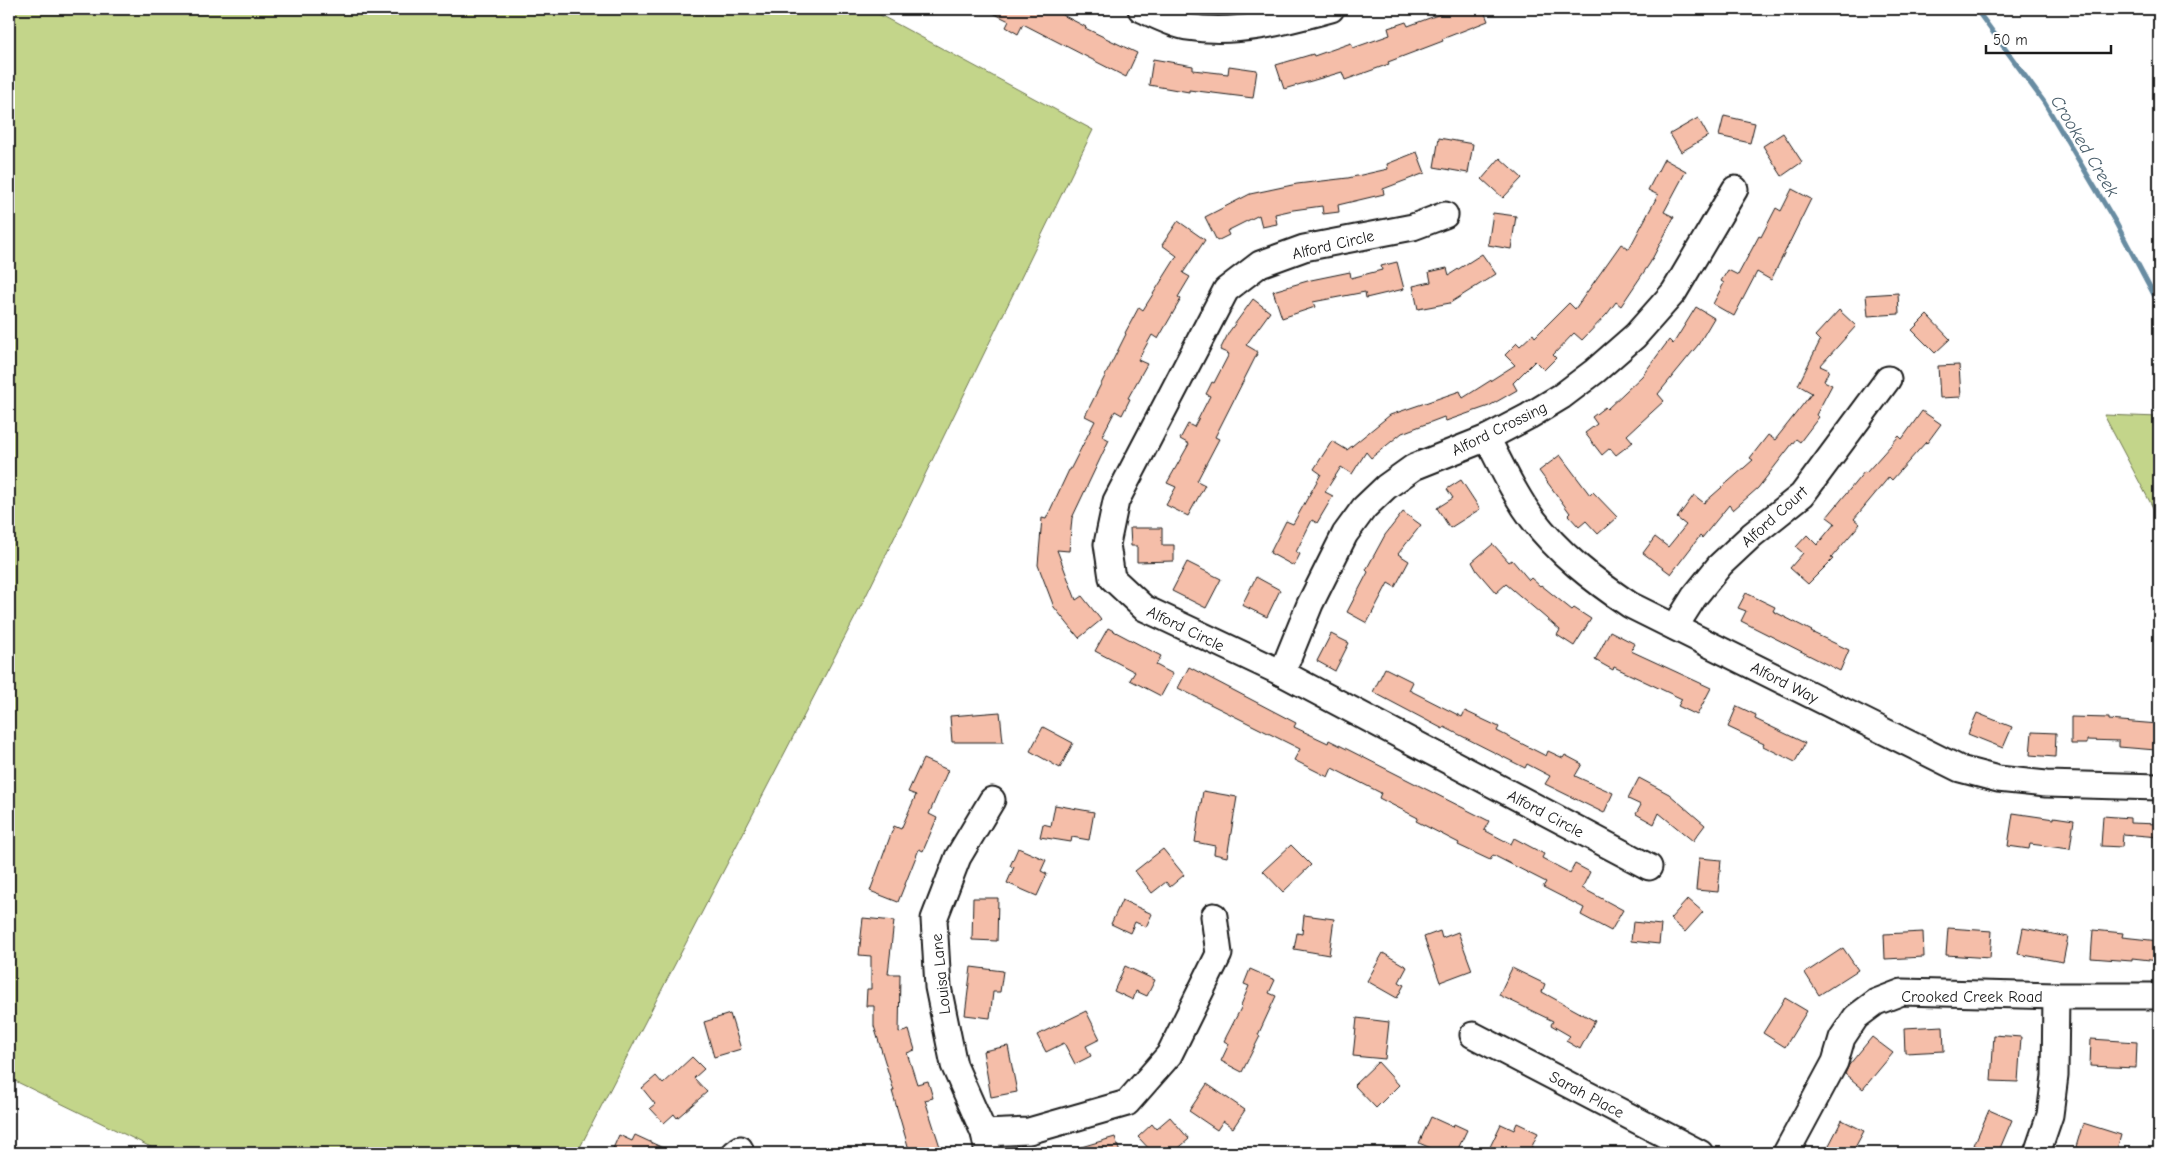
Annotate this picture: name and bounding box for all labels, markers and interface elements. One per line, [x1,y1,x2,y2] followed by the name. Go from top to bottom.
[1986,22,2110,54] scale bar
[1993,31,2028,49] text: 50 m
[2046,92,2123,201] water label: Crooked Creek
[1290,227,1376,263] street label: Alford Circle
[1449,398,1550,460] street label: Alford Crossing
[1738,482,1812,551] street label: Alford Court
[1144,602,1227,655] street label: Alford Circle
[1748,658,1822,708] street label: Alford Way
[1504,786,1587,841] street label: Alford Circle
[928,933,954,1015] street label: Louisa Lane
[1901,988,2043,1006] street label: Crooked Creek Road
[1546,1068,1627,1122] street label: Sarah Place

